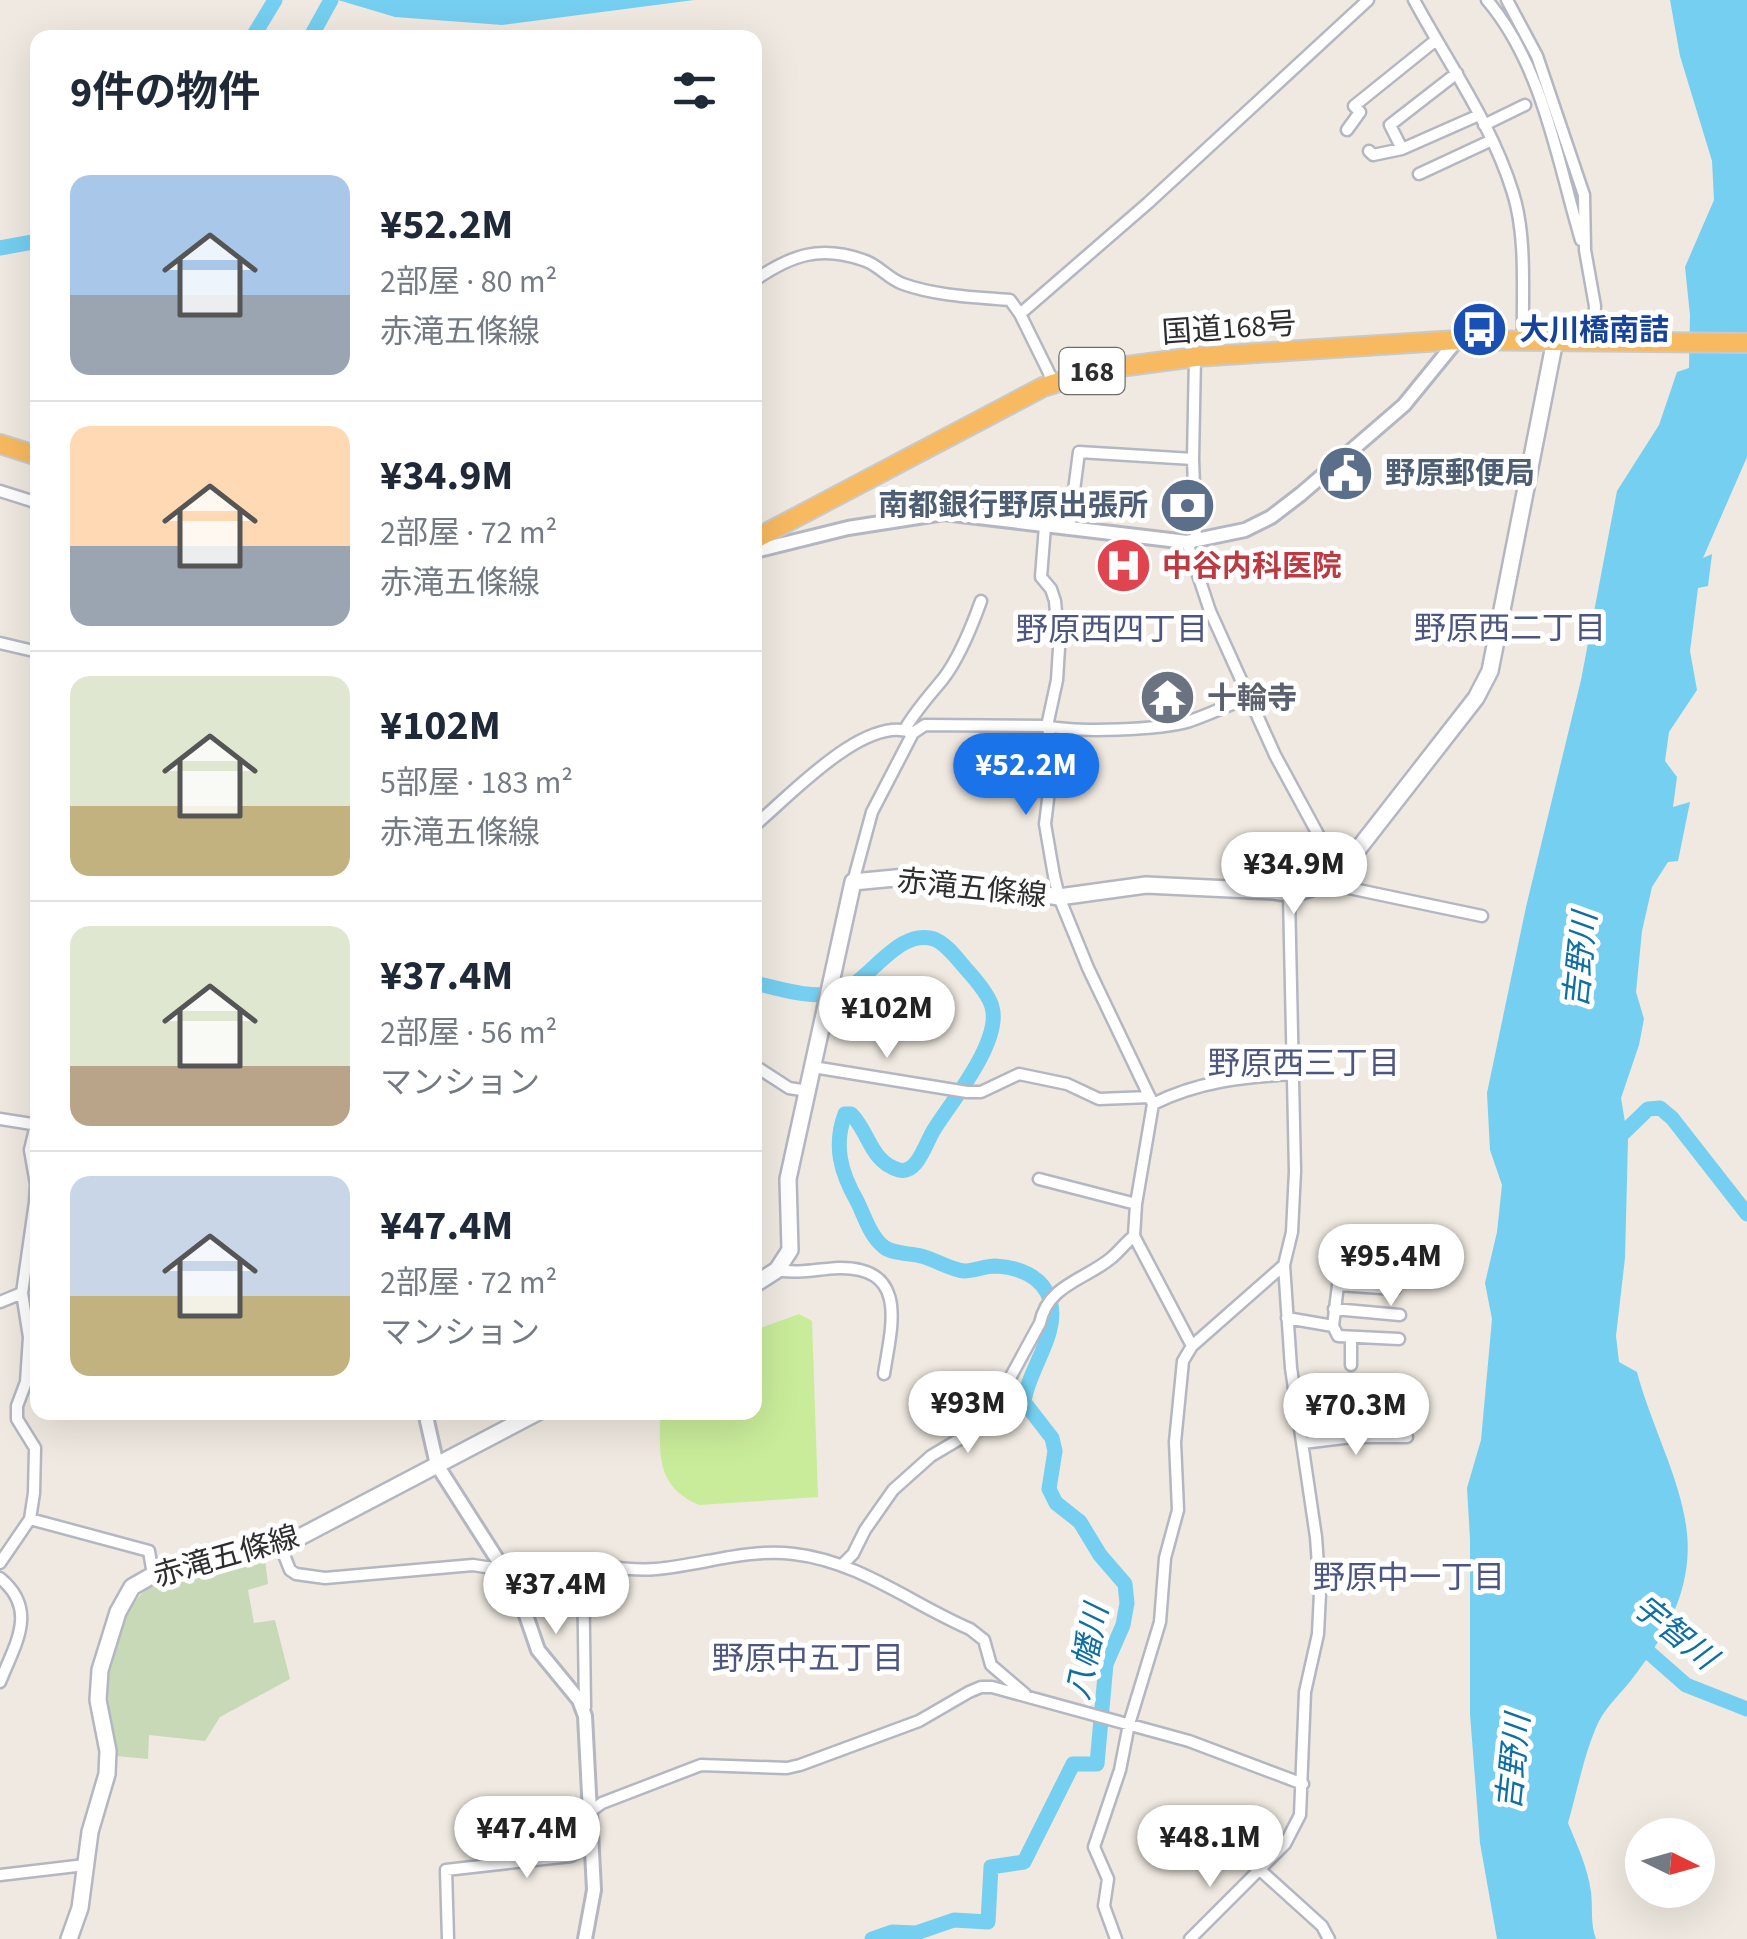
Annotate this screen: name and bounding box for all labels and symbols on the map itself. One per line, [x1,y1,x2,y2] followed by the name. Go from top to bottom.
[1450,300,1510,360] bus stop icon: 大川橋南詰
[1160,302,1298,355] street label: 国道168号
[1519,309,1669,352] place label: 大川橋南詰
[1060,348,1124,394] road number: 168
[1316,443,1376,503] public building icon: 野原郵便局
[1385,452,1535,495] place label: 野原郵便局
[1157,475,1217,535] bank icon: 南都銀行野原出張所
[878,484,1148,527] place label: 南都銀行野原出張所
[1093,536,1153,596] hospital icon: 中谷内科医院
[1162,545,1342,588] place label: 中谷内科医院
[1414,606,1606,652] district label: 野原西二丁目
[1016,607,1208,653] district label: 野原西四丁目
[1138,668,1198,728] temple icon: 十輪寺
[1207,677,1297,720] place label: 十輪寺
[945,733,1107,818] pin: ¥52.2M
[1213,832,1375,917] pin: ¥34.9M
[895,859,1049,918] street label: 赤滝五條線
[1553,907,1609,1010] water label: 吉野川
[817,976,957,1061] pin: ¥102M
[1208,1041,1400,1087] district label: 野原西三丁目
[1310,1224,1472,1309] pin: ¥95.4M
[909,1371,1027,1456] pin: ¥93M
[1275,1373,1437,1458] pin: ¥70.3M
[148,1515,304,1598] street label: 赤滝五條線
[475,1552,637,1637] pin: ¥37.4M
[1313,1555,1505,1601] district label: 野原中一丁目
[1623,1585,1728,1683] water label: 宇智川
[1055,1598,1121,1704] water label: 八幡川
[712,1636,904,1682] district label: 野原中五丁目
[1486,1709,1542,1812] water label: 吉野川
[446,1796,608,1881] pin: ¥47.4M
[1129,1805,1291,1890] pin: ¥48.1M
[1625,1818,1715,1908] north arrow

